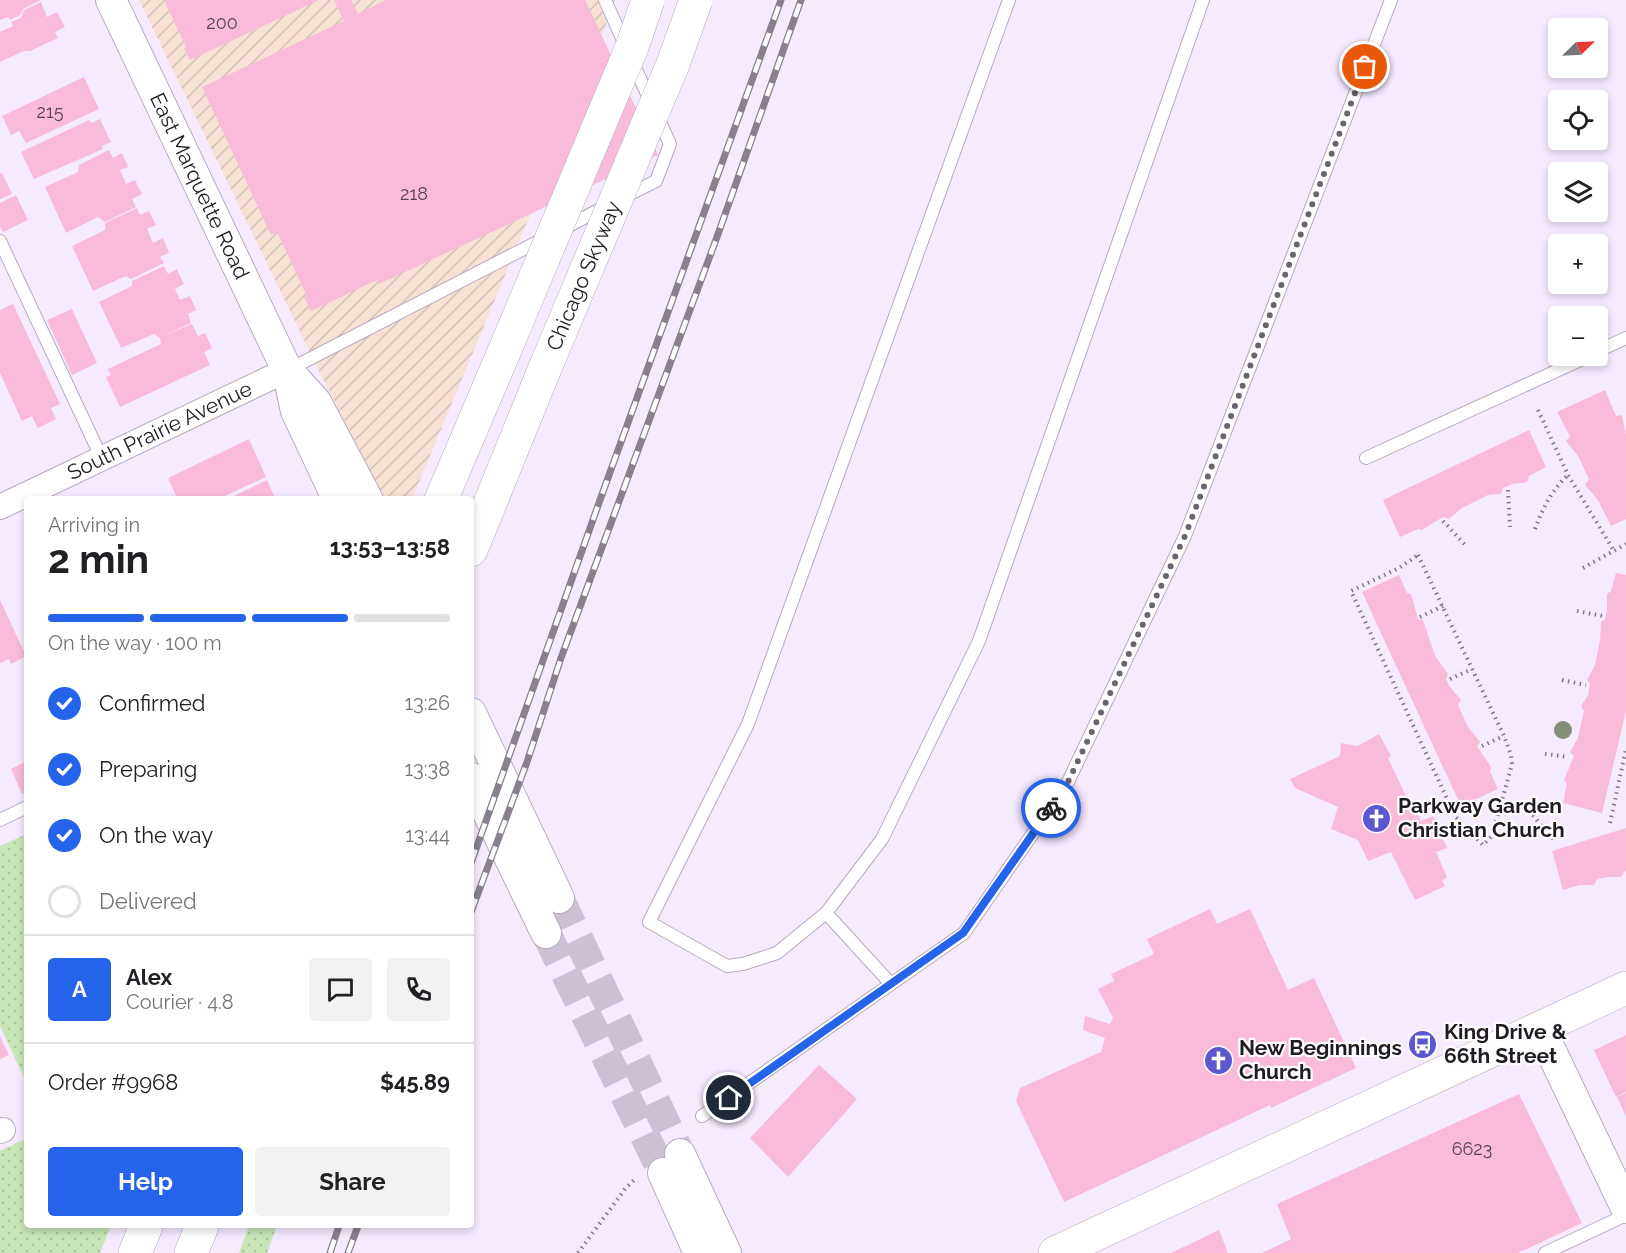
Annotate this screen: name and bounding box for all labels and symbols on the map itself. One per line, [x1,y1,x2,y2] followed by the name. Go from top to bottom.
[206,12,238,33] house number: 200
[1548,18,1608,78] north arrow
[1339,41,1390,92] pin
[145,89,255,283] street label: East Marquette Road
[37,101,64,122] house number: 215
[400,183,428,204] house number: 218
[541,197,626,354] street label: Chicago Skyway
[63,376,256,485] street label: South Prairie Avenue
[1021,778,1081,838] courier
[1398,793,1565,842] place label: Parkway Garden Christian Church
[1361,802,1393,834] church icon: Parkway Garden Christian Church
[1444,1019,1567,1068] place label: King Drive & 66th Street
[1407,1028,1439,1060] bus stop icon: King Drive & 66th Street
[1239,1035,1402,1084] place label: New Beginnings Church
[1202,1044,1234,1076] church icon: New Beginnings Church
[703,1072,754,1123] pin
[1452,1138,1492,1159] house number: 6623

